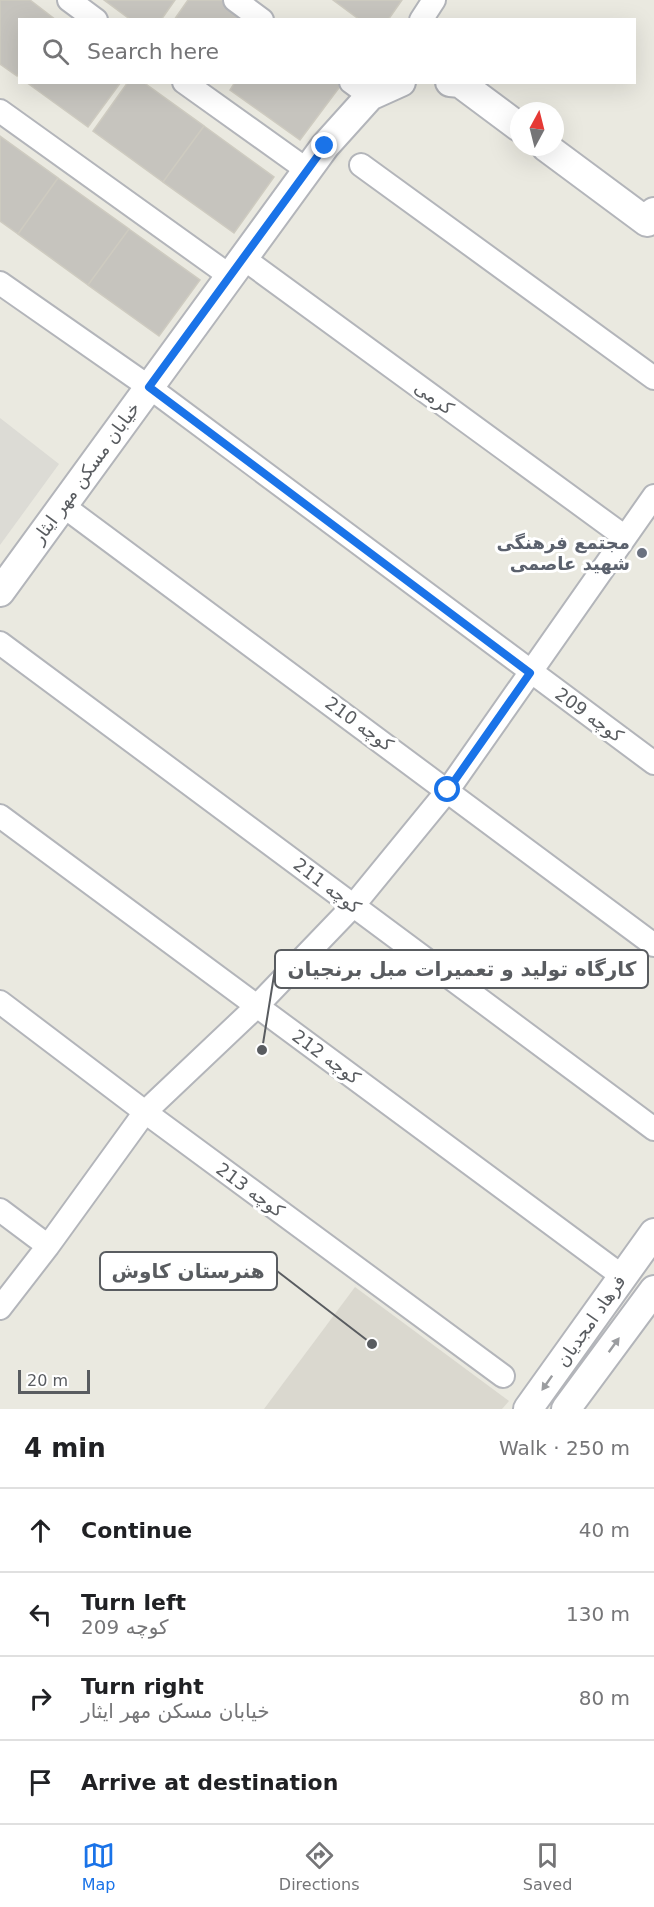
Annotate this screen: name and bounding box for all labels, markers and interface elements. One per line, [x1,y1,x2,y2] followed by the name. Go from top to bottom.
[18,18,636,84] search box
[39,35,72,68] icon: search
[87,39,219,64] text: Search here
[510,102,564,156] north arrow
[311,132,337,158] route end
[410,376,458,420] street label: کرمی
[27,398,145,549] street label: خیابان مسکن مهر ایثار
[496,532,630,575] place label: مجتمع فرهنگی شهید عاصمی
[635,546,649,560] marker: مجتمع فرهنگی شهید عاصمی
[551,683,628,747] street label: کوچه 209
[321,692,398,756] street label: کوچه 210
[434,776,460,802] route start
[289,854,365,919] street label: کوچه 211
[275,950,648,988] callout: کارگاه تولید و تعمیرات مبل برنجیان
[288,957,637,981] text: کارگاه تولید و تعمیرات مبل برنجیان
[288,1025,365,1089] street label: کوچه 212
[212,1158,289,1222] street label: کوچه 213
[100,1252,277,1290] callout: هنرستان کاوش
[111,1259,265,1283] text: هنرستان کاوش
[551,1271,631,1371] street label: فرهاد امجدیان
[607,1338,619,1353] one-way arrow
[18,1367,90,1394] scale bar
[27,1371,68,1390] text: 20 m
[541,1375,553,1390] one-way arrow
[24,1433,106,1463] text: 4 min
[499,1436,630,1460] text: Walk · 250 m
[24,1514,57,1547] icon: ahead
[81,1518,192,1543] text: Continue
[579,1518,630,1542] text: 40 m
[81,1590,186,1615] text: Turn left
[24,1598,57,1631] icon: left
[566,1602,630,1626] text: 130 m
[81,1615,168,1639] text: کوچه 209
[81,1674,204,1699] text: Turn right
[24,1682,57,1715] icon: right
[579,1686,630,1710] text: 80 m
[81,1699,270,1723] text: خیابان مسکن مهر ایثار
[24,1766,57,1799] icon: arrive
[81,1770,338,1795] text: Arrive at destination
[82,1839,115,1894] tab: Map
[279,1839,359,1894] tab: Directions
[523,1839,572,1894] tab: Saved

